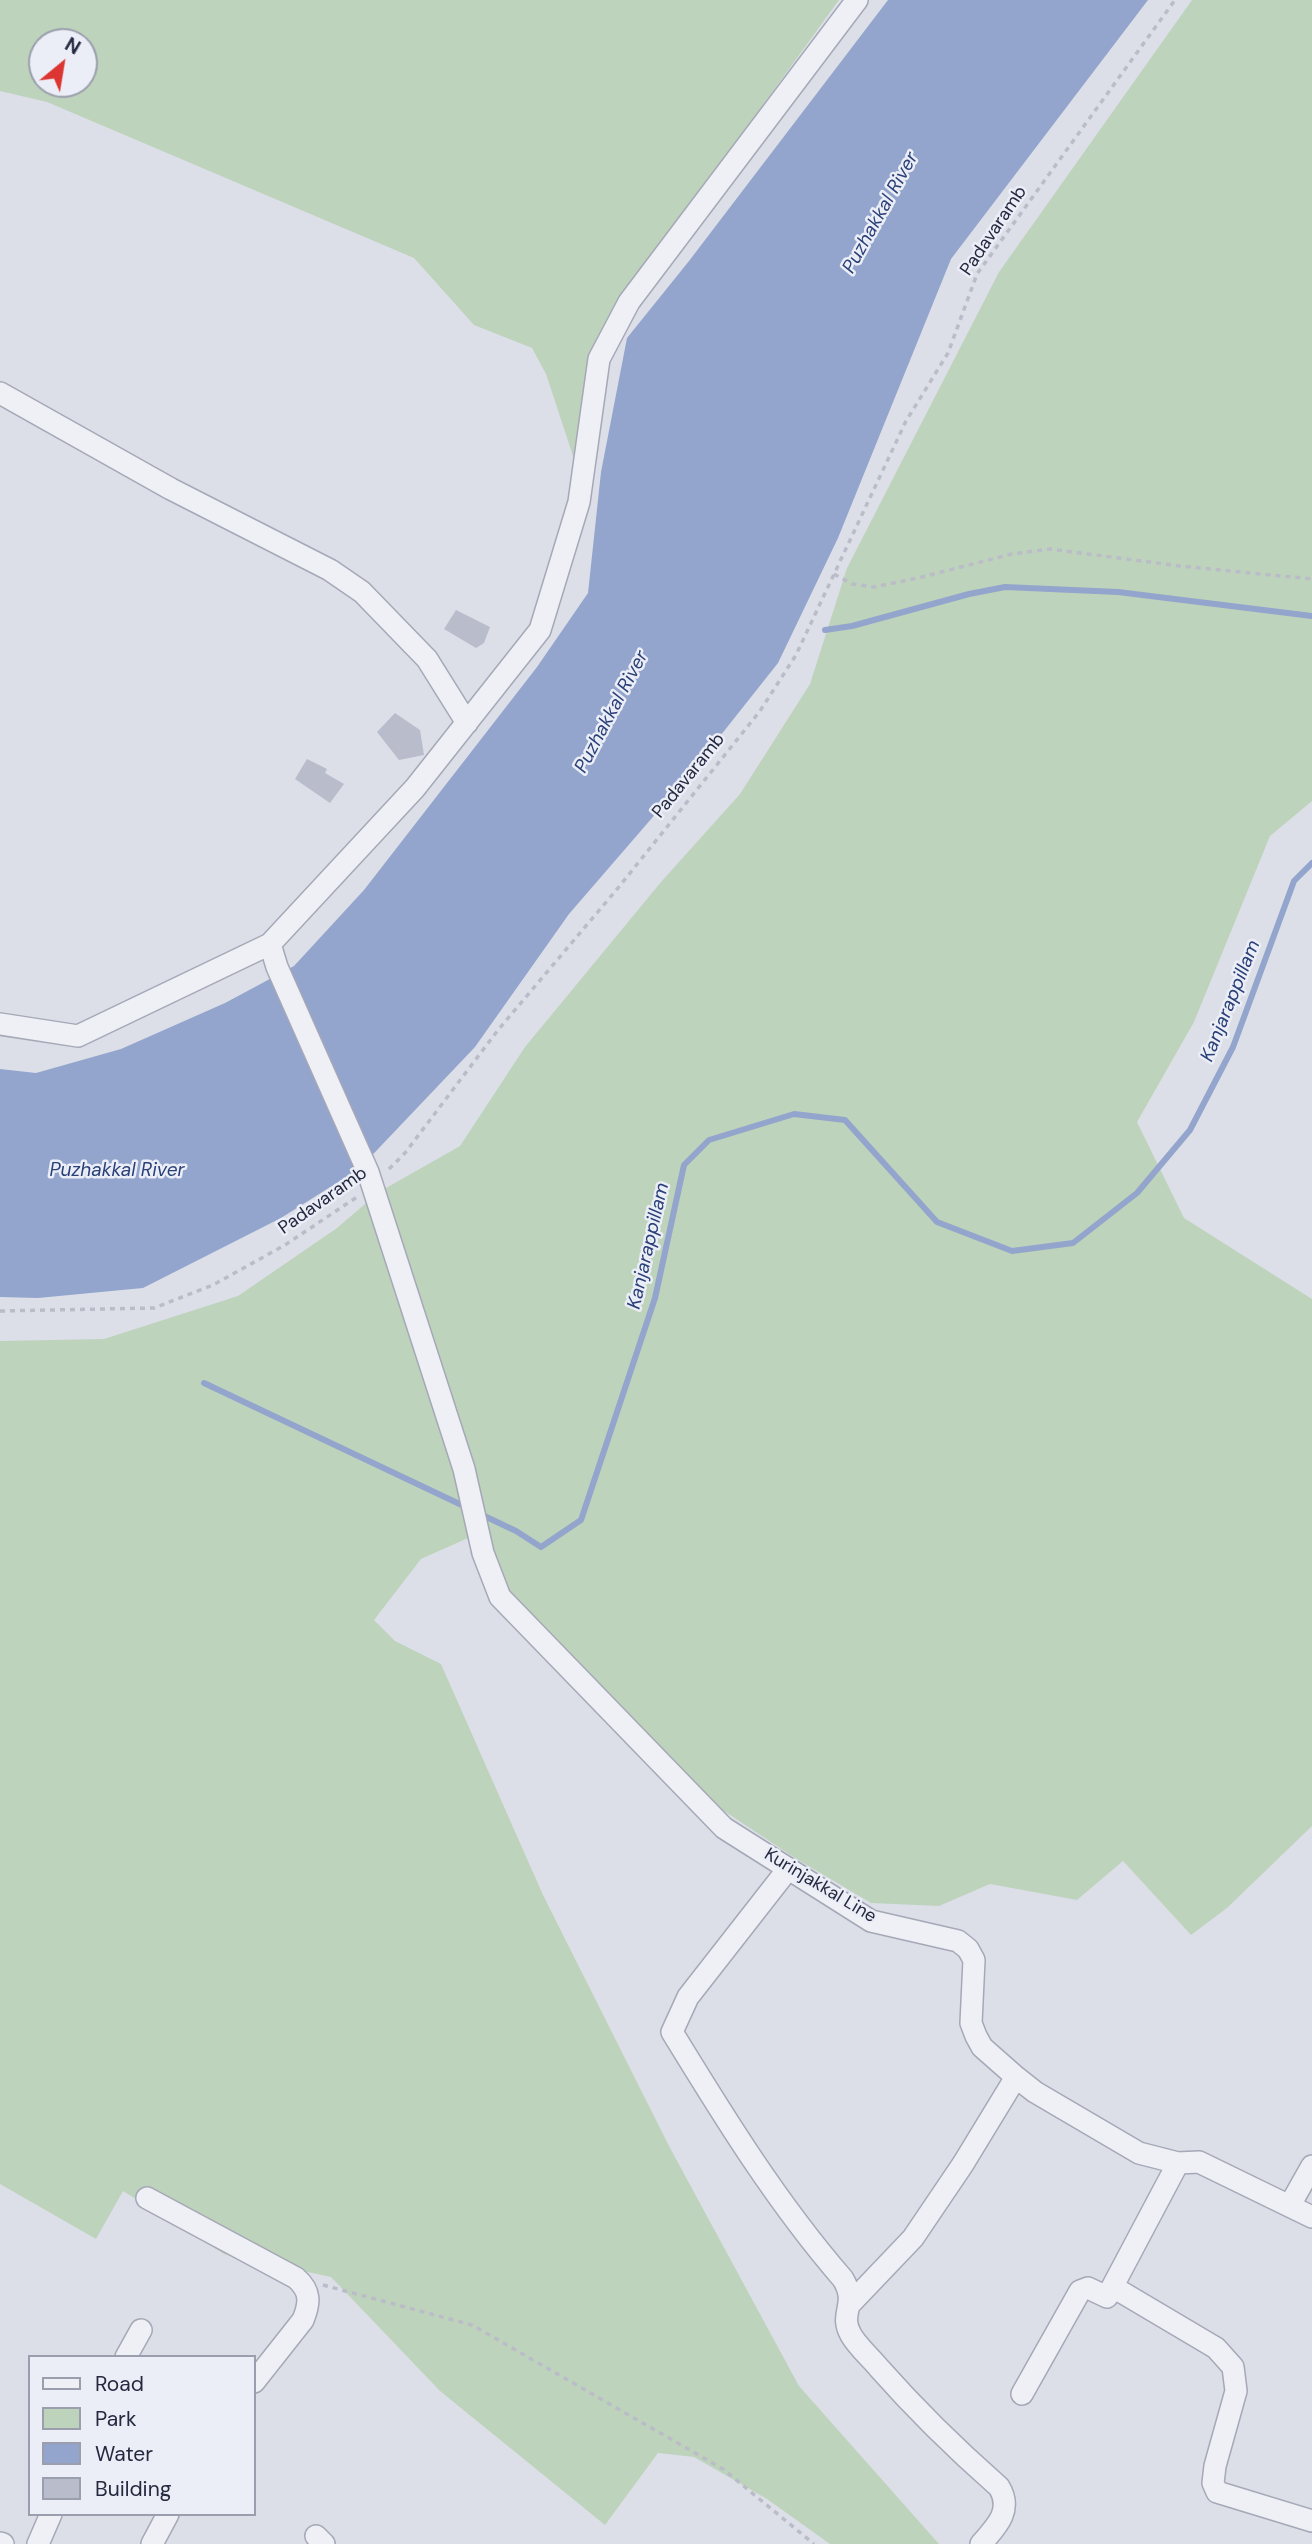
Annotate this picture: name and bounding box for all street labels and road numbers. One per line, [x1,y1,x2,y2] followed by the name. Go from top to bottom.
[956,182,1032,280] street label: Padavaramb
[648,729,730,823] street label: Padavaramb
[275,1163,371,1239] street label: Padavaramb
[760,1844,880,1928] street label: Kurinjakkal Line

